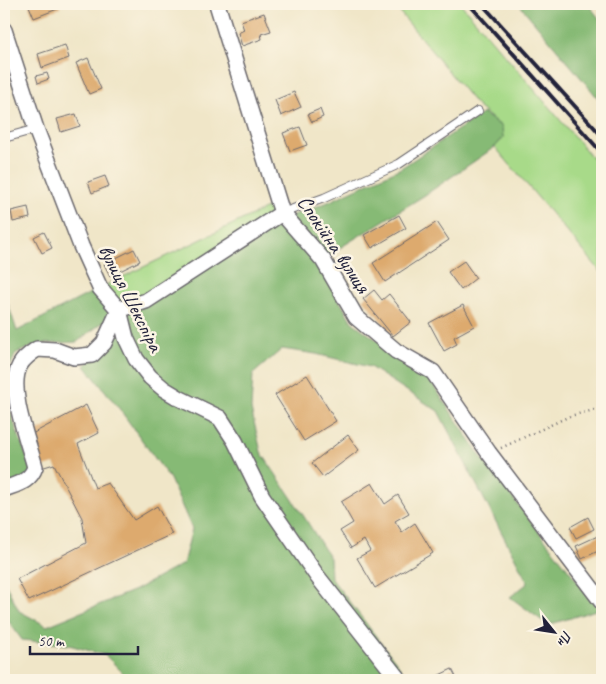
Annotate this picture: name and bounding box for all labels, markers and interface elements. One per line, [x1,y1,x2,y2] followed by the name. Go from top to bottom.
[292,190,377,299] street label: Спокійна вулиця
[93,240,170,358] street label: вулиця Шекспіра
[528,606,578,656] north arrow
[30,624,138,656] scale bar
[553,628,576,650] text: Пн
[38,632,65,651] text: 50 m

